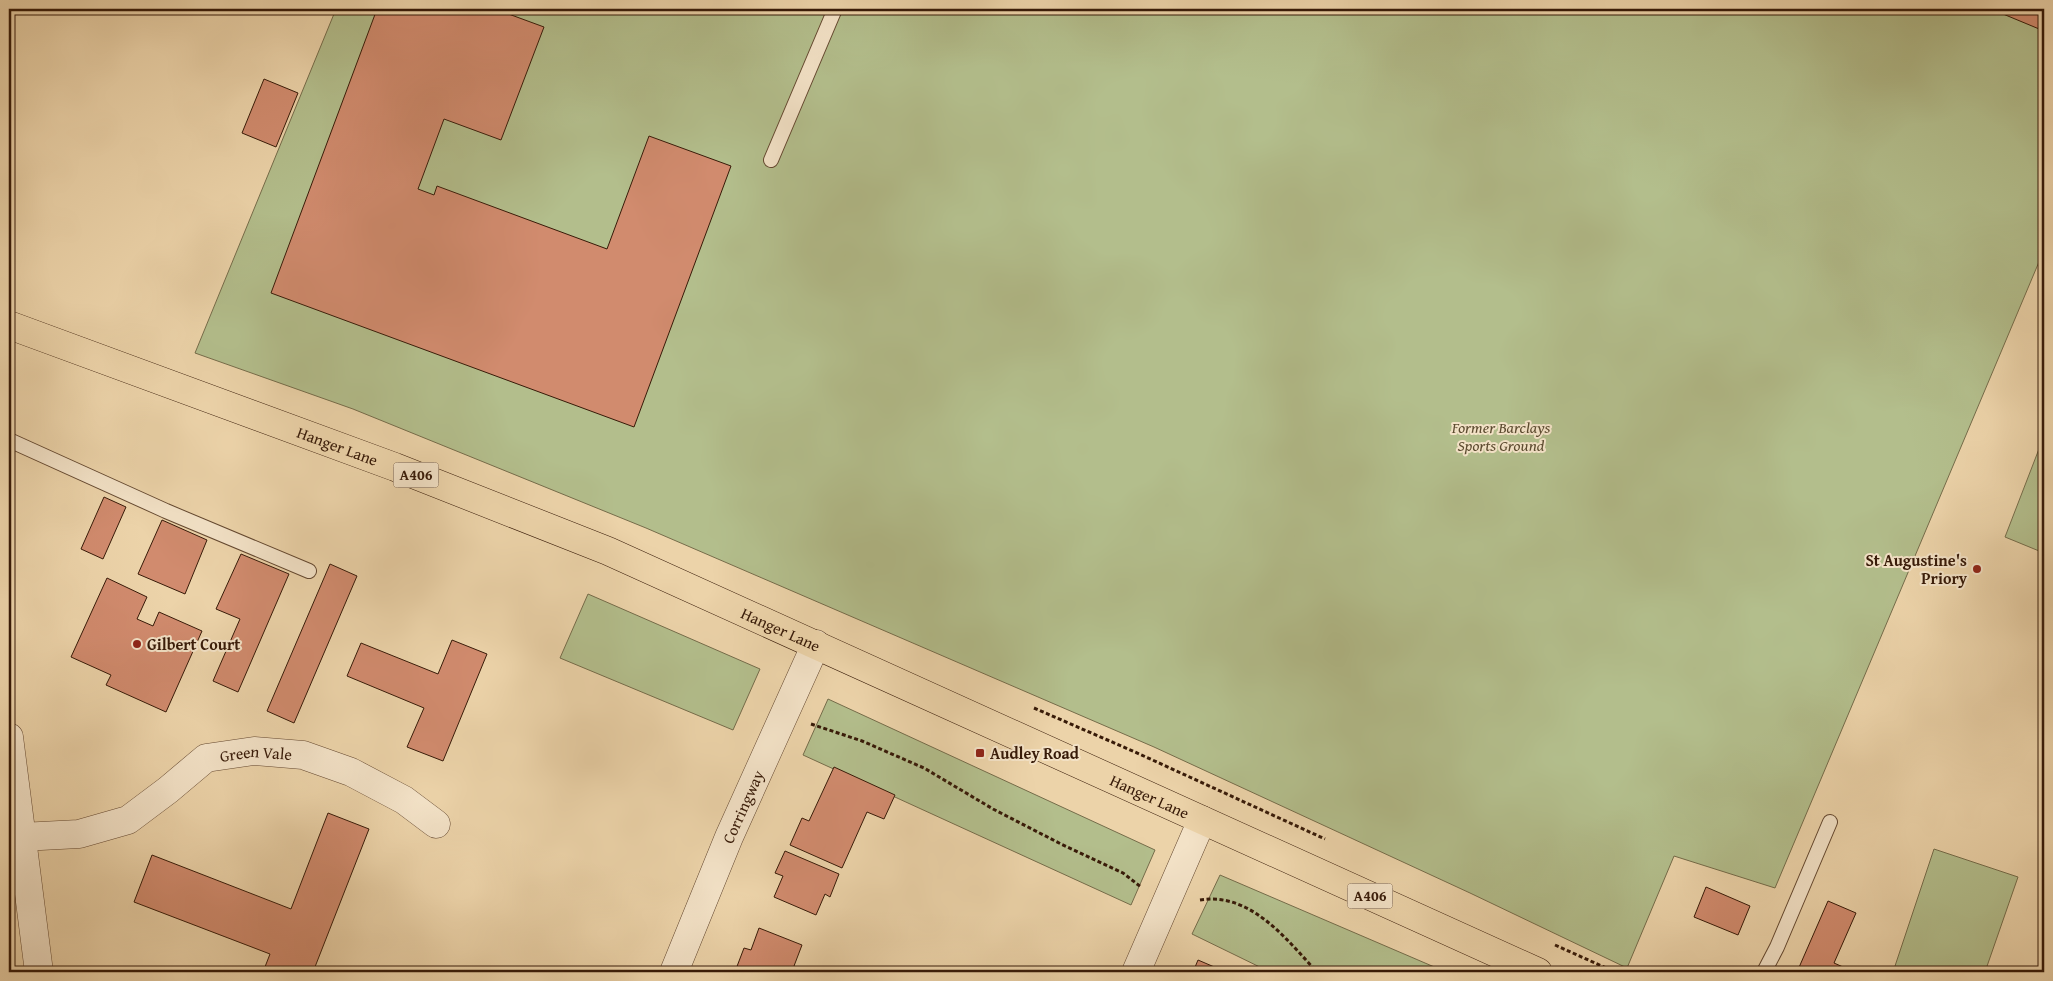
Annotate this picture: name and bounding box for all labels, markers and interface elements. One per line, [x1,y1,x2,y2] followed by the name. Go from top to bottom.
[1451,415,1551,457] park label: Former Barclays Sports Ground
[294,420,381,472] street label: Hanger Lane
[394,462,438,488] road number: A406
[1865,548,1968,590] place label: St Augustine's Priory
[1971,563,1983,575] marker: St Augustine's Priory
[737,601,824,658] street label: Hanger Lane
[147,632,240,656] place label: Gilbert Court
[131,638,143,650] marker: Gilbert Court
[218,739,293,768] street label: Green Vale
[990,741,1080,765] place label: Audley Road
[974,747,986,759] marker: Audley Road
[716,766,770,847] street label: Corringway
[1106,768,1193,825] street label: Hanger Lane
[1348,884,1392,908] road number: A406

